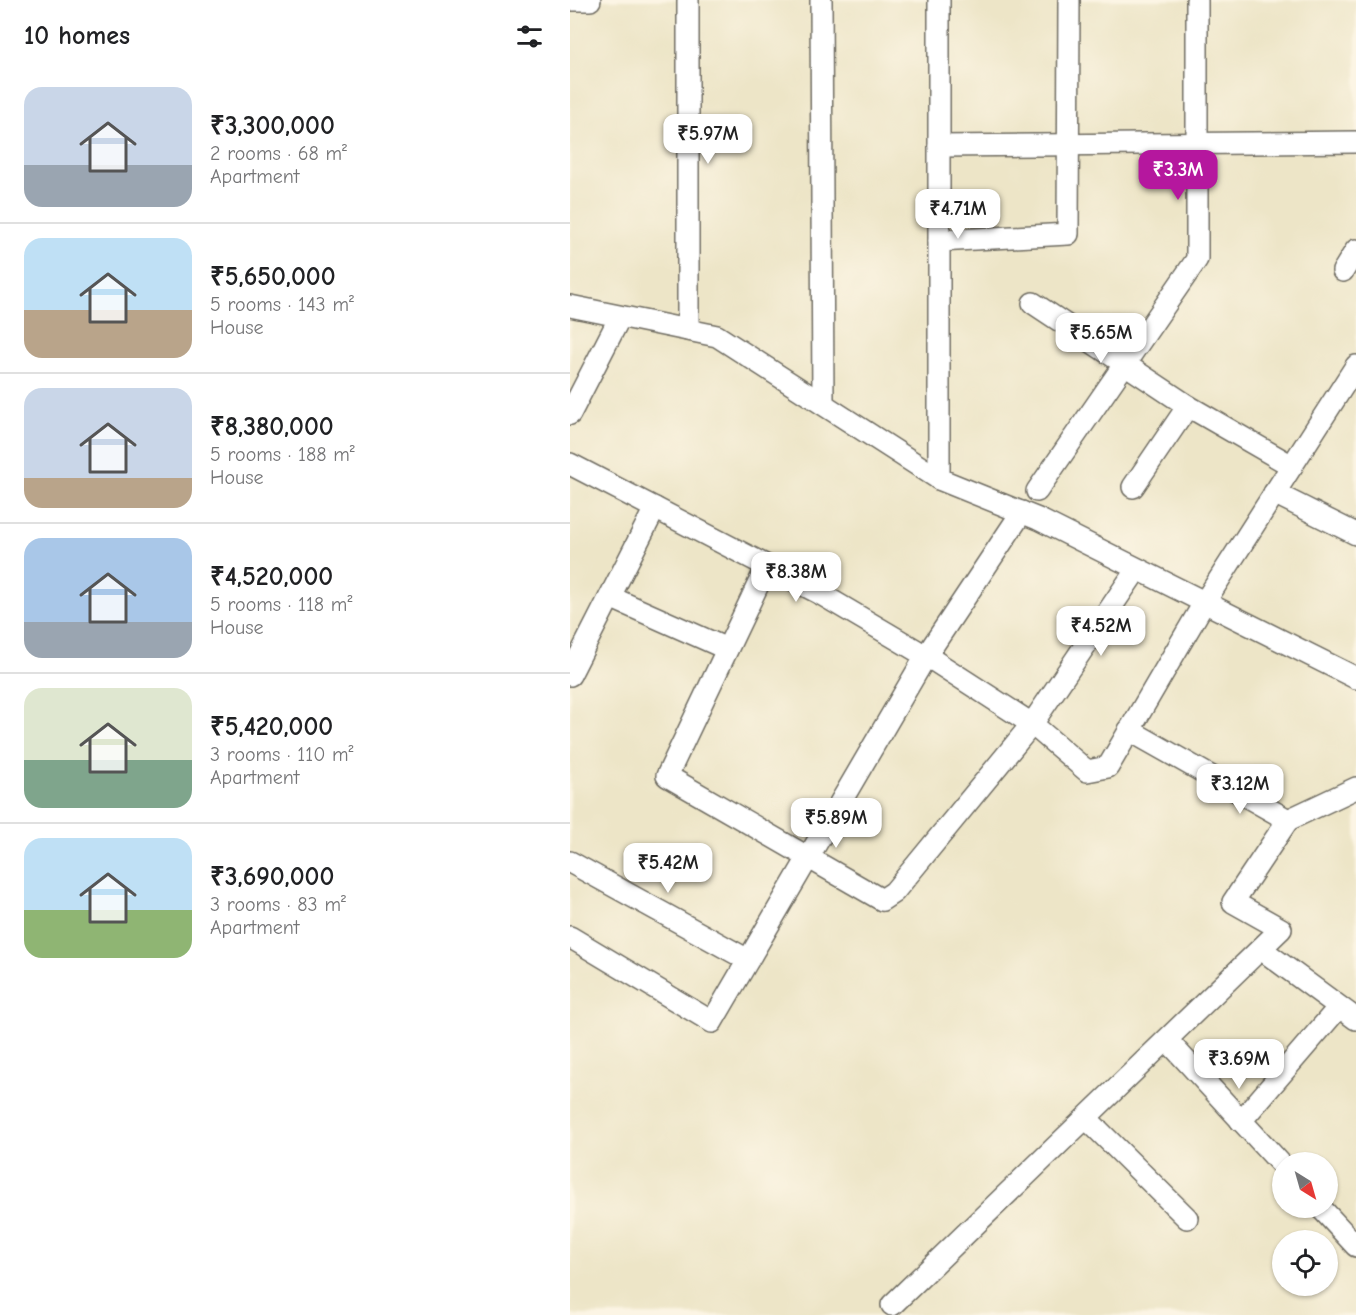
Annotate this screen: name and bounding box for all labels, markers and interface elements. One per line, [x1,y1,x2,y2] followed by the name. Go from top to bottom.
[513,20,546,53] icon: filters
[24,21,130,51] text: 10 homes
[72,111,144,183] icon: home
[210,111,335,141] text: ₹3,300,000
[659,114,757,165] pin: ₹5.97M
[677,122,739,145] text: ₹5.97M
[210,142,347,165] text: 2 rooms · 68 m²
[1136,150,1220,201] pin: ₹3.3M
[1153,158,1203,181] text: ₹3.3M
[210,165,300,188] text: Apartment
[909,189,1007,240] pin: ₹4.71M
[929,197,987,220] text: ₹4.71M
[72,262,144,334] icon: home
[210,262,336,292] text: ₹5,650,000
[210,293,354,316] text: 5 rooms · 143 m²
[1052,313,1150,364] pin: ₹5.65M
[210,316,264,339] text: House
[1070,321,1132,344] text: ₹5.65M
[72,412,144,484] icon: home
[210,412,334,442] text: ₹8,380,000
[210,443,355,466] text: 5 rooms · 188 m²
[210,466,264,489] text: House
[747,552,845,603] pin: ₹8.38M
[765,560,827,583] text: ₹8.38M
[72,562,144,634] icon: home
[210,562,333,592] text: ₹4,520,000
[210,593,352,616] text: 5 rooms · 118 m²
[1052,606,1150,657] pin: ₹4.52M
[1070,614,1132,637] text: ₹4.52M
[210,616,264,639] text: House
[72,712,144,784] icon: home
[210,712,333,742] text: ₹5,420,000
[210,743,354,766] text: 3 rooms · 110 m²
[1191,764,1289,815] pin: ₹3.12M
[210,766,300,789] text: Apartment
[1211,772,1269,795] text: ₹3.12M
[787,798,885,849] pin: ₹5.89M
[805,806,867,829] text: ₹5.89M
[619,843,717,894] pin: ₹5.42M
[637,851,699,874] text: ₹5.42M
[72,862,144,934] icon: home
[210,862,334,892] text: ₹3,690,000
[210,893,346,916] text: 3 rooms · 83 m²
[210,916,300,939] text: Apartment
[1190,1039,1288,1090] pin: ₹3.69M
[1208,1047,1270,1070] text: ₹3.69M
[1272,1152,1338,1218] north arrow
[1272,1152,1338,1296] map controls
[1272,1230,1338,1296] button: locate

